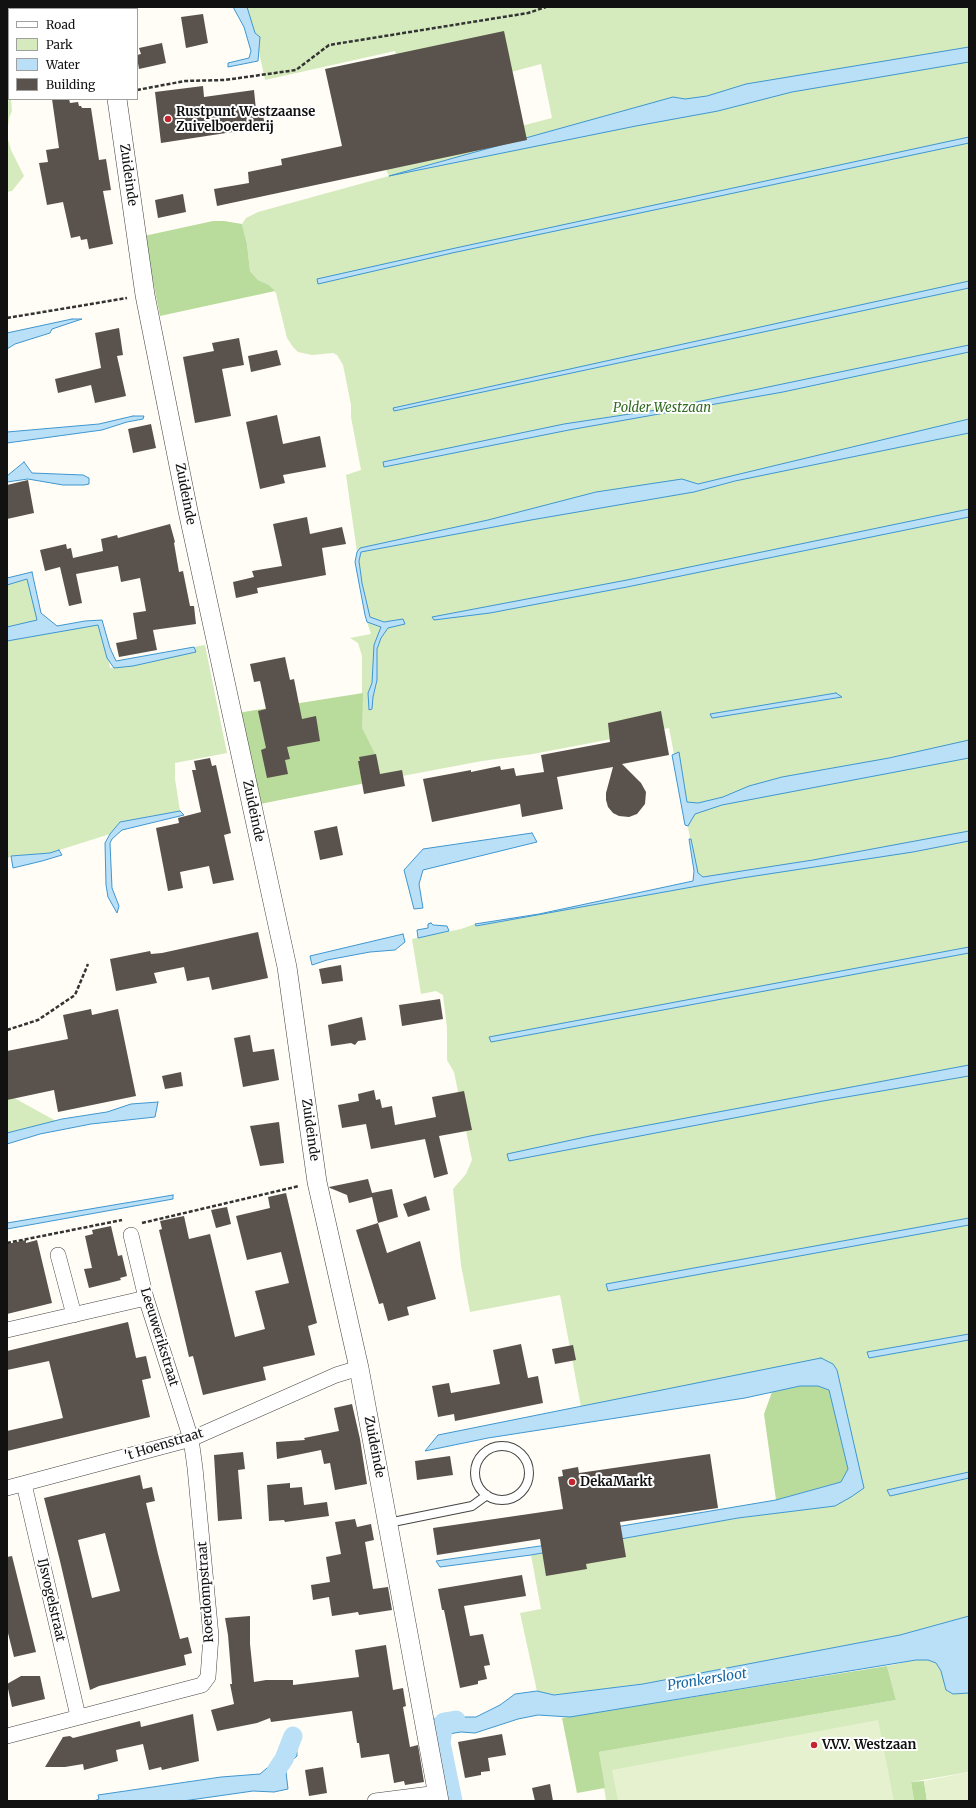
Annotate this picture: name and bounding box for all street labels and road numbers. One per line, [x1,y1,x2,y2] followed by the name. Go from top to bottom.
[116,143,140,207] street label: Zuideinde
[171,462,199,526] street label: Zuideinde
[239,779,267,843] street label: Zuideinde
[298,1098,322,1162] street label: Zuideinde
[137,1286,181,1388] street label: Leeuwerikstraat
[360,1415,388,1479] street label: Zuideinde
[123,1426,205,1464] street label: 't Hoenstraat
[195,1541,217,1643] street label: Roerdompstraat
[34,1557,68,1643] street label: IJsvogelstraat

